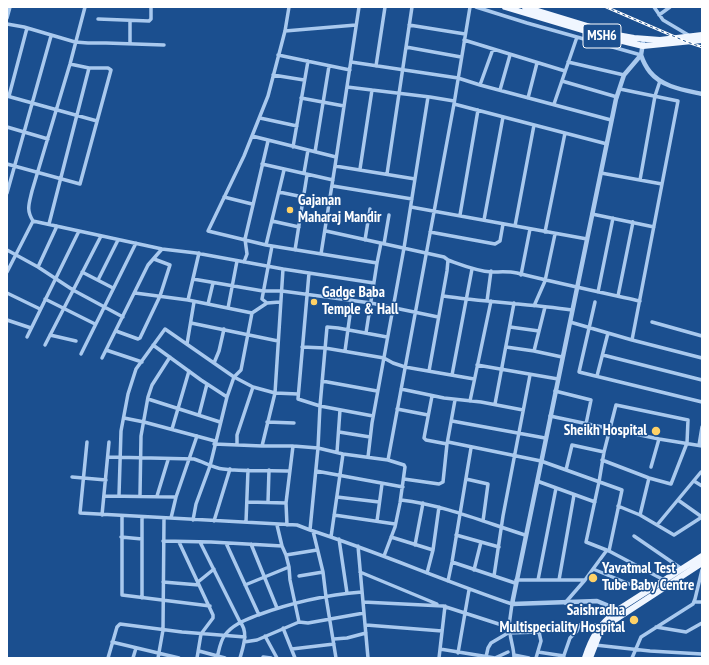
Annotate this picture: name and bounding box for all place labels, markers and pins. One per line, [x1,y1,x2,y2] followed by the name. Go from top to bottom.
[298,192,381,227] place label: Gajanan Maharaj Mandir
[285,205,295,215] marker: Gajanan Maharaj Mandir
[322,284,398,319] place label: Gadge Baba Temple & Hall
[309,297,319,307] marker: Gadge Baba Temple & Hall
[564,422,647,440] place label: Sheikh Hospital
[650,425,662,437] marker: Sheikh Hospital
[602,560,695,595] place label: Yavatmal Test Tube Baby Centre
[587,572,599,584] marker: Yavatmal Test Tube Baby Centre
[499,602,625,637] place label: Saishradha Multispeciality Hospital
[628,614,640,626] marker: Saishradha Multispeciality Hospital

